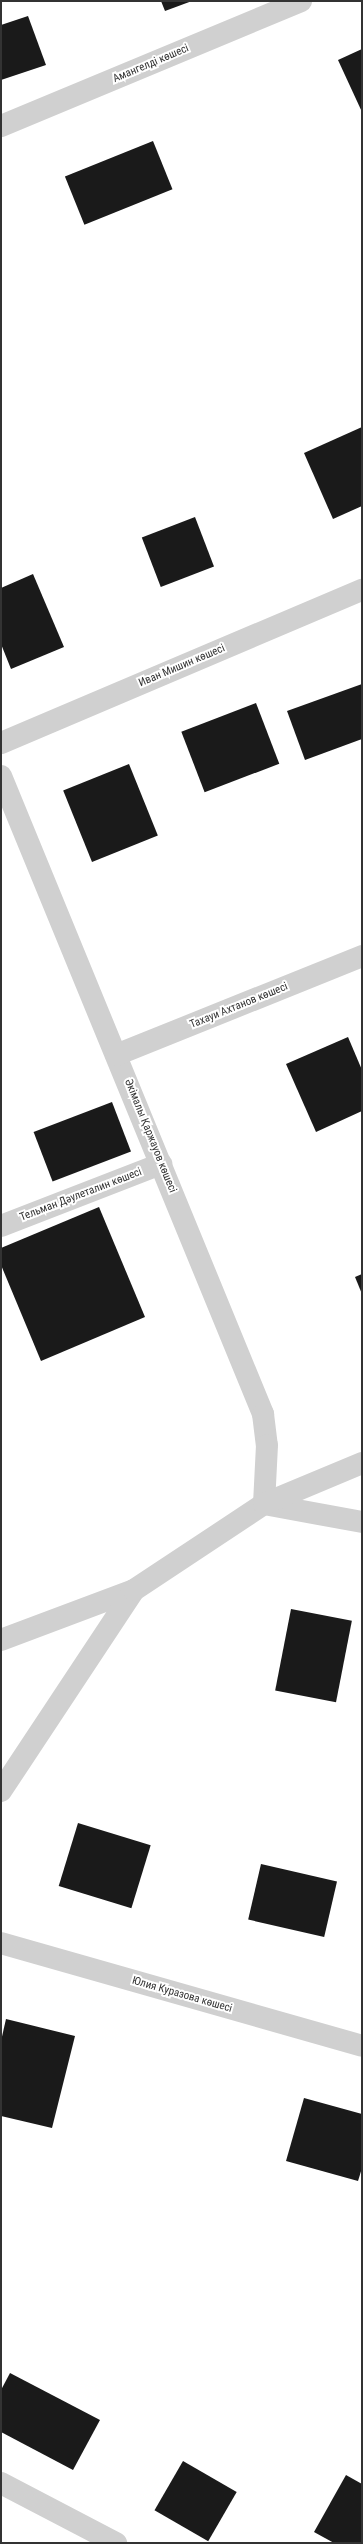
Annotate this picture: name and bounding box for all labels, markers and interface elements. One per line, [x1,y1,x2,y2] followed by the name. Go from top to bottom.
[111,42,191,86] street label: Амангелді көшесі
[137,642,227,690] street label: Иван Мишин көшесі
[188,980,290,1032] street label: Тахауи Ахтанов көшесі
[121,1077,179,1195] street label: Әкімалы Қаржауов көшесі
[18,1166,144,1224] street label: Тельман Дәулеталин көшесі
[130,1974,234,2016] street label: Юлия Куразова көшесі

